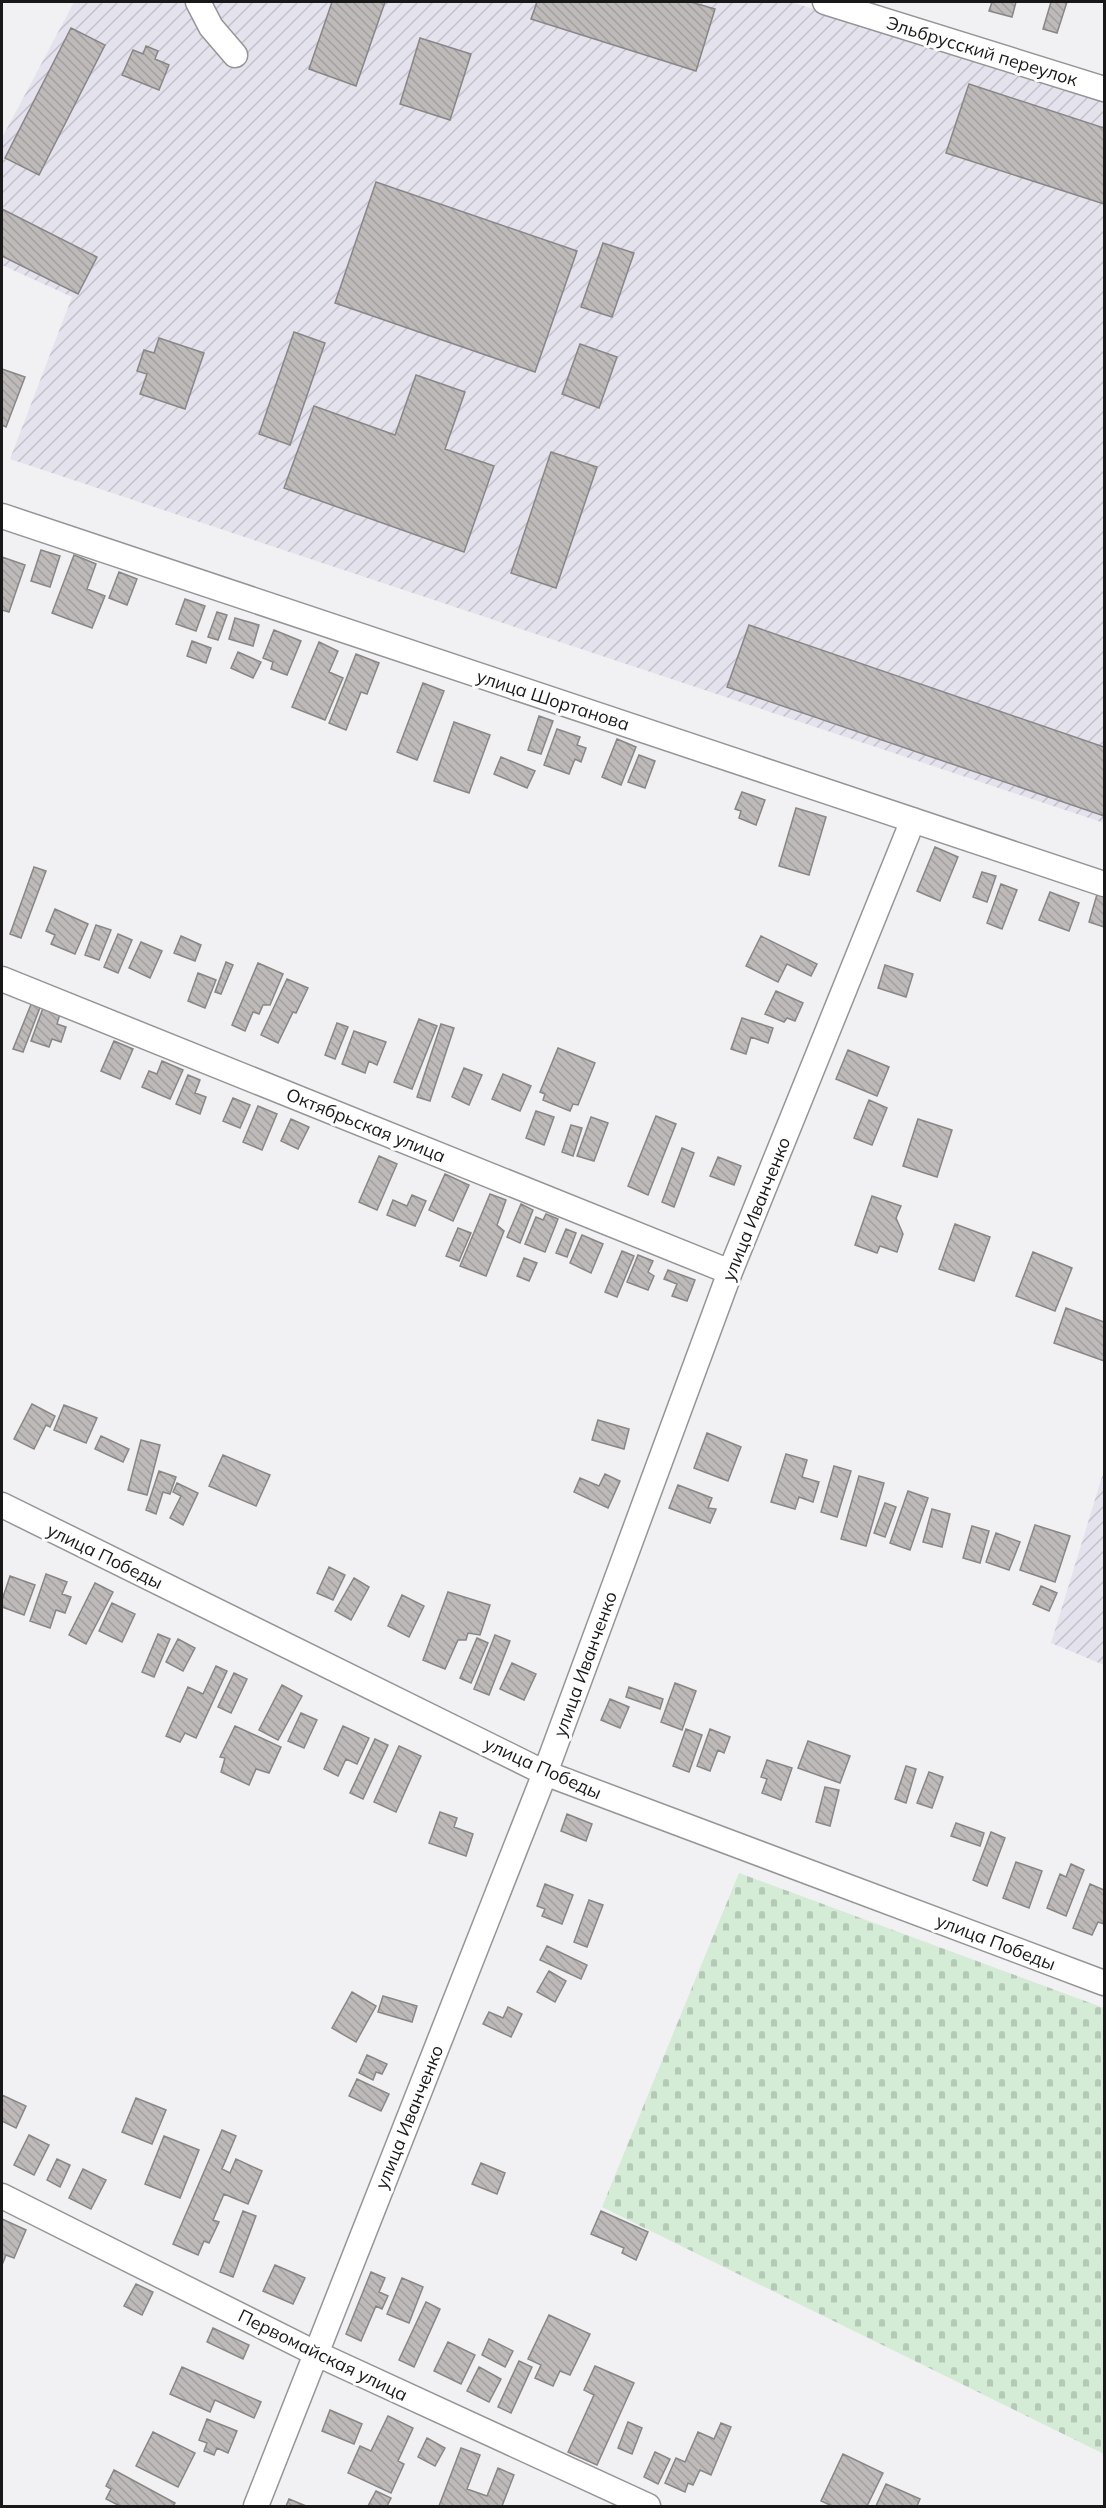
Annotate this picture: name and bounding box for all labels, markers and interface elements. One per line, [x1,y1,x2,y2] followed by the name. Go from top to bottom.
[883,11,1081,91] street label: Эльбрусский переулок
[474,664,632,736] street label: улица Шортанова
[283,1083,449,1167] street label: Октябрьская улица
[717,1134,795,1284] street label: улица Иванченко
[43,1518,167,1594] street label: улица Победы
[548,1588,622,1740] street label: улица Иванченко
[481,1732,605,1804] street label: улица Победы
[933,1909,1059,1975] street label: улица Победы
[370,2042,448,2192] street label: улица Иванченко
[234,2304,412,2406] street label: Первомайская улица

